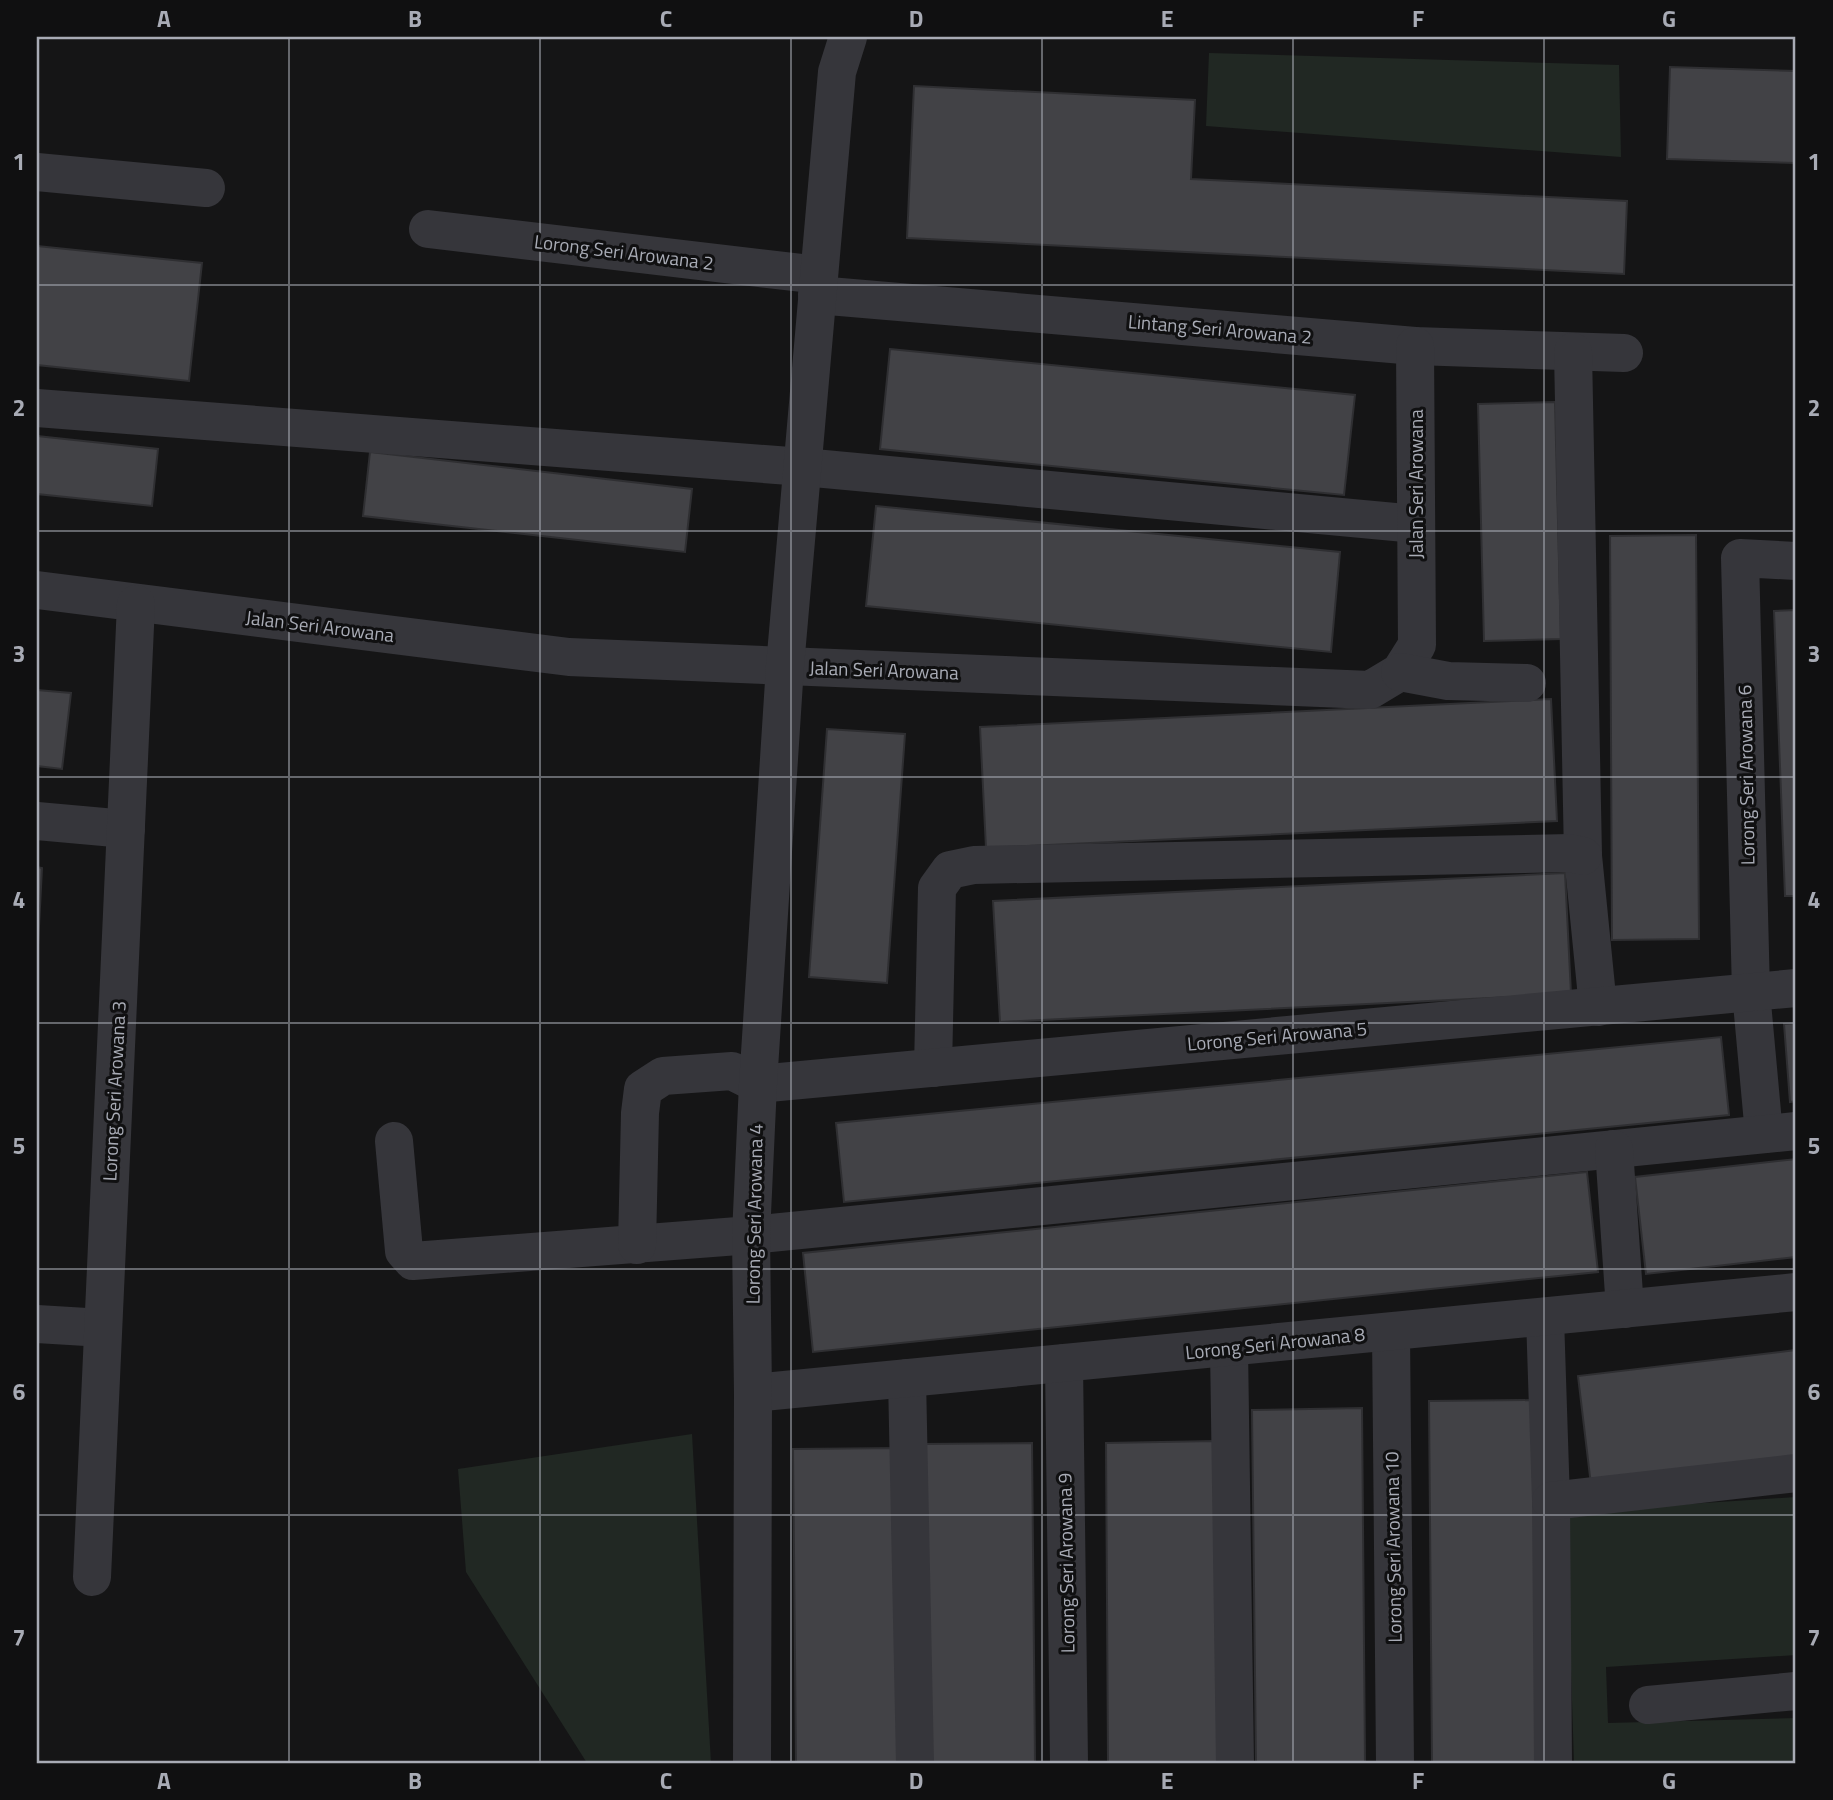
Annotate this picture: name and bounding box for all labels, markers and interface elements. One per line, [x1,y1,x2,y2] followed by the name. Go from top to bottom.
[157,1,171,36] text: A
[408,1,422,36] text: B
[660,1,672,36] text: C
[909,1,923,36] text: D
[1161,1,1173,36] text: E
[1412,1,1424,36] text: F
[1662,1,1676,36] text: G
[13,144,25,179] text: 1
[1808,144,1820,179] text: 1
[533,226,715,277] street label: Lorong Seri Arowana 2
[1127,306,1313,351] street label: Lintang Seri Arowana 2
[13,390,25,425] text: 2
[1808,390,1820,425] text: 2
[1401,409,1430,559] street label: Jalan Seri Arowana
[244,602,396,649] street label: Jalan Seri Arowana
[13,636,25,671] text: 3
[1808,636,1820,671] text: 3
[809,652,960,687] street label: Jalan Seri Arowana
[1729,685,1762,866] street label: Lorong Seri Arowana 6
[13,882,25,917] text: 4
[1808,882,1820,917] text: 4
[94,1000,133,1182] street label: Lorong Seri Arowana 3
[1186,1013,1368,1058] street label: Lorong Seri Arowana 5
[737,1123,770,1304] street label: Lorong Seri Arowana 4
[13,1128,25,1163] text: 5
[1808,1128,1820,1163] text: 5
[1184,1319,1367,1366] street label: Lorong Seri Arowana 8
[13,1374,26,1409] text: 6
[1808,1374,1821,1409] text: 6
[1376,1451,1409,1643] street label: Lorong Seri Arowana 10
[1049,1473,1082,1654] street label: Lorong Seri Arowana 9
[13,1620,25,1655] text: 7
[1808,1620,1820,1655] text: 7
[157,1763,171,1798] text: A
[408,1763,422,1798] text: B
[660,1763,672,1798] text: C
[909,1763,923,1798] text: D
[1161,1763,1173,1798] text: E
[1412,1763,1424,1798] text: F
[1662,1763,1676,1798] text: G

